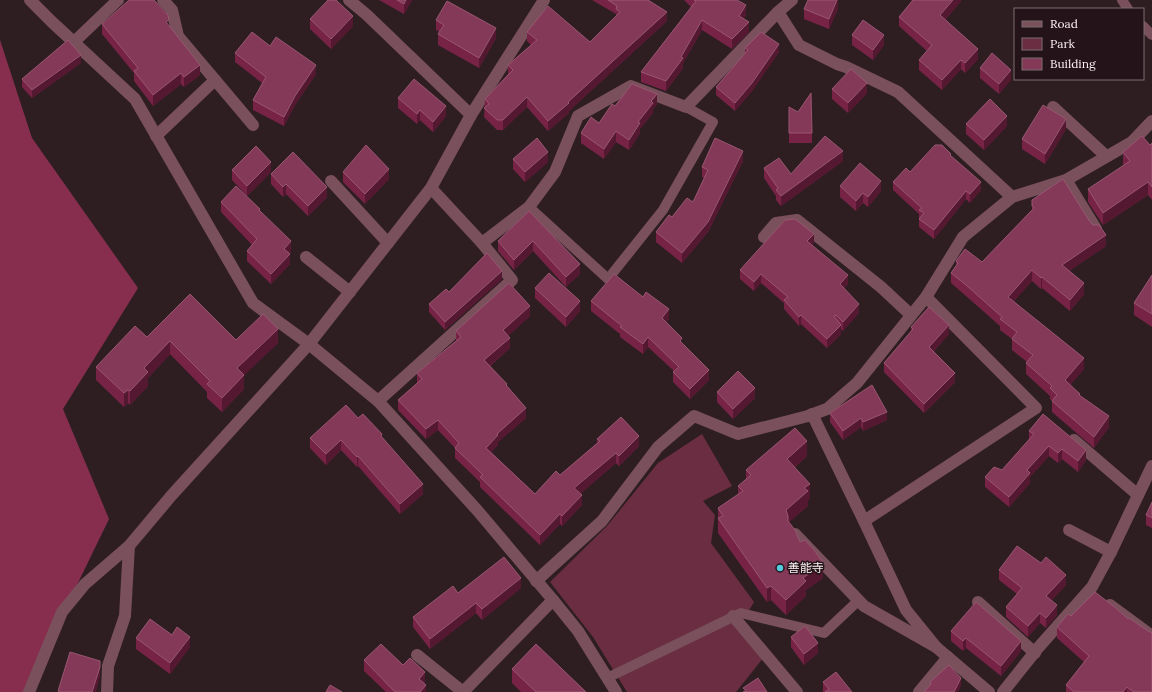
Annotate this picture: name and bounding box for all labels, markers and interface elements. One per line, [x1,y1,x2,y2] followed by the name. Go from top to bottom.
[1014,8,1144,80] legend
[1050,16,1078,31] text: Road
[1050,36,1076,51] text: Park
[1050,56,1096,71] text: Building
[788,560,824,575] place label: 善能寺
[775,563,785,573] marker: 善能寺

